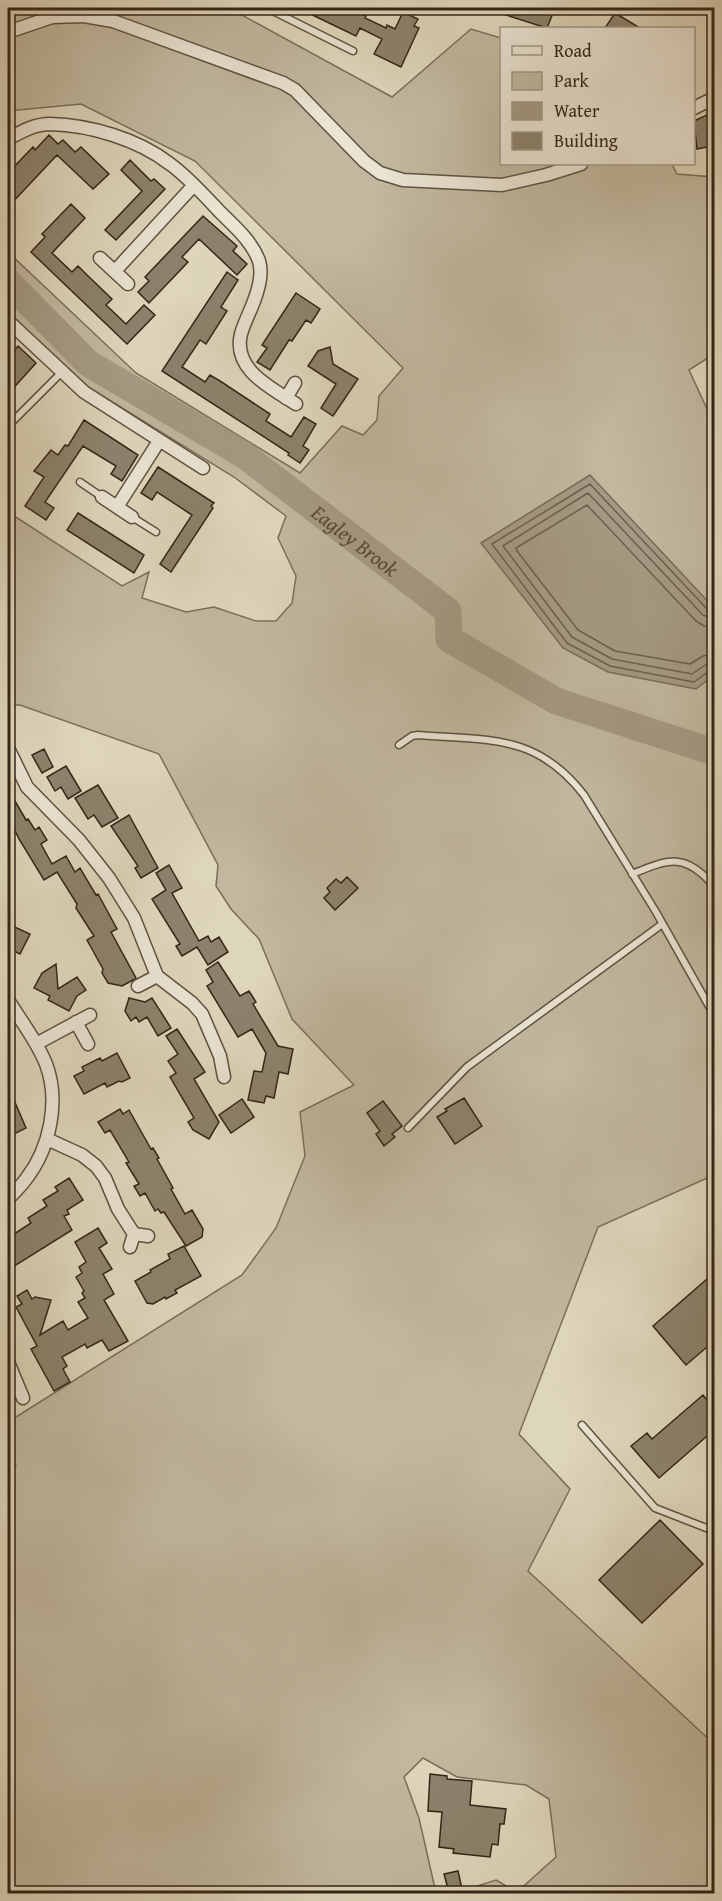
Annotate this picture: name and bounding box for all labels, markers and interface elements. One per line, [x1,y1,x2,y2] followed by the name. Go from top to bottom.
[500,27,695,165] legend
[554,37,592,64] text: Road
[554,67,590,94] text: Park
[554,97,600,124] text: Water
[554,127,618,154] text: Building
[304,496,406,584] water label: Eagley Brook

